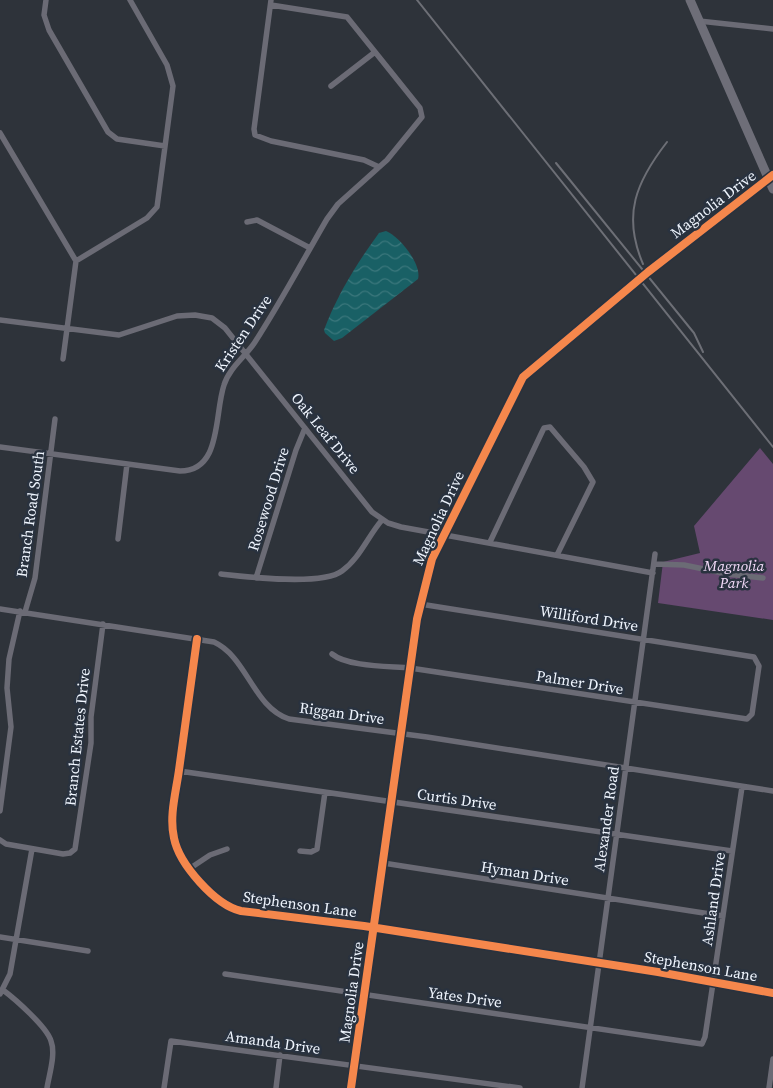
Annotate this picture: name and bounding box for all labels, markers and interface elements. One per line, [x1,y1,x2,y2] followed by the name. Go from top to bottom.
[666,165,760,243] street label: Magnolia Drive
[210,290,277,376] street label: Kristen Drive
[287,388,366,478] street label: Oak Leaf Drive
[242,444,294,554] street label: Rosewood Drive
[11,449,49,579] street label: Branch Road South
[407,467,469,569] street label: Magnolia Drive
[703,555,765,593] park label: Magnolia Park
[538,600,640,636] street label: Williford Drive
[535,665,625,699] street label: Palmer Drive
[59,667,95,807] street label: Branch Estates Drive
[298,697,386,729] street label: Riggan Drive
[588,764,624,873] street label: Alexander Road
[416,783,499,815] street label: Curtis Drive
[696,850,730,947] street label: Ashland Drive
[479,856,571,890] street label: Hyman Drive
[242,886,359,922] street label: Stephenson Lane
[334,940,369,1044] street label: Magnolia Drive
[643,946,760,986] street label: Stephenson Lane
[427,981,504,1013] street label: Yates Drive
[224,1025,322,1059] street label: Amanda Drive

